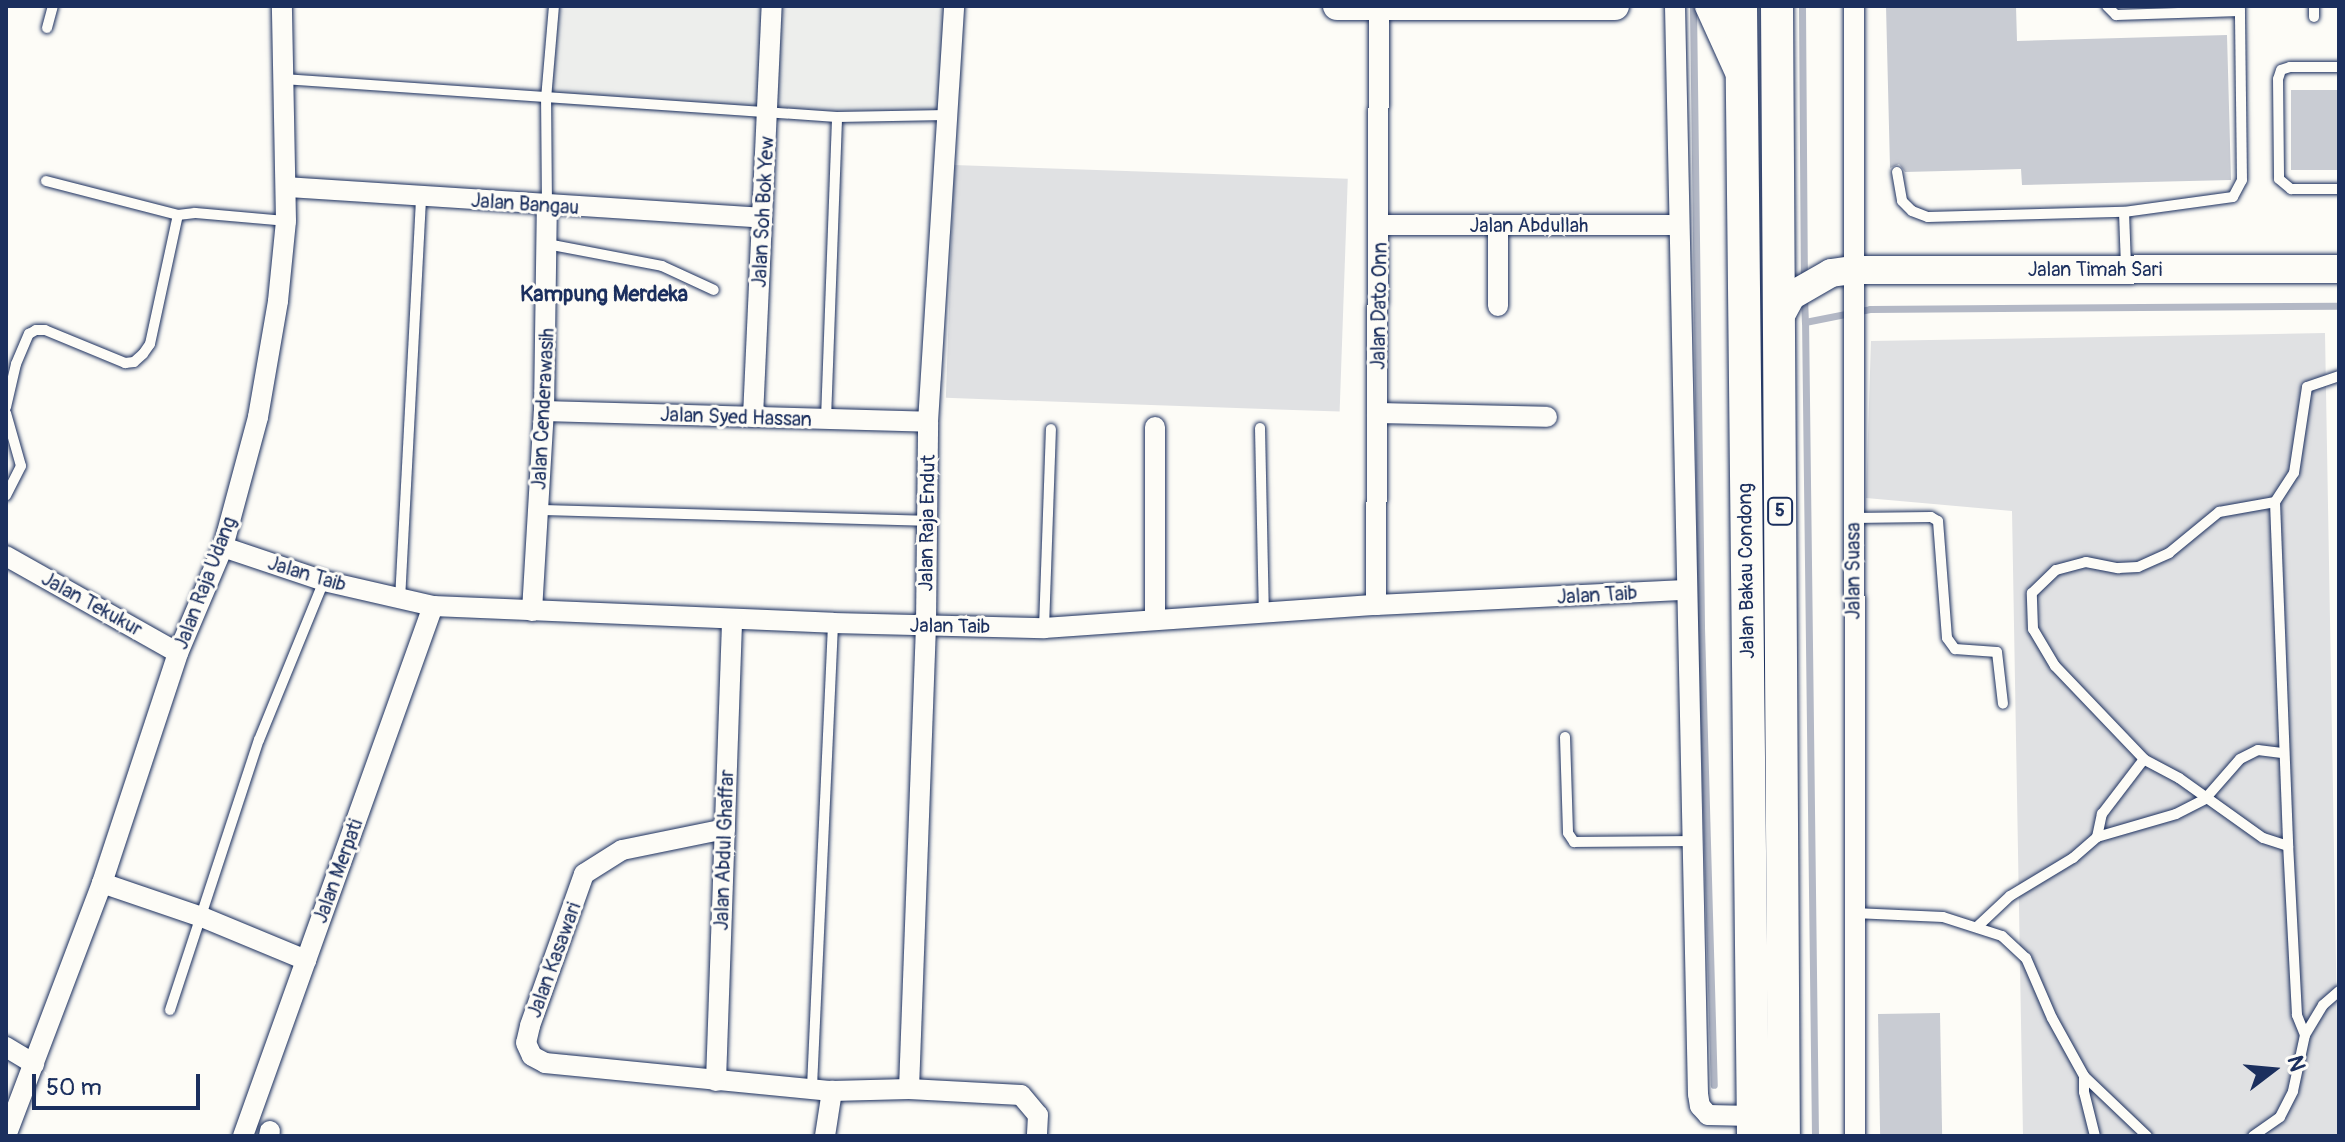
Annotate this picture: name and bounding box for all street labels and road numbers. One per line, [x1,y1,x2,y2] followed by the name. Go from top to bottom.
[747,136,779,288] street label: Jalan Soh Bok Yew
[470,188,580,220] street label: Jalan Bangau
[1470,213,1588,237] street label: Jalan Abdullah
[1366,242,1392,370] street label: Jalan Dato Onn
[2028,257,2162,281] street label: Jalan Timah Sari
[527,327,559,491] street label: Jalan Cenderawasih
[660,402,812,432] street label: Jalan Syed Hassan
[914,454,940,592] street label: Jalan Raja Endut
[1732,483,1760,659] street label: Jalan Bakau Condong
[1766,497,1794,525] road number: 5
[169,513,241,653] street label: Jalan Raja Udang
[1841,522,1865,620] street label: Jalan Suasa
[265,551,349,597] street label: Jalan Taib
[37,566,147,642] street label: Jalan Tekukur
[1556,581,1638,609] street label: Jalan Taib
[910,613,990,639] street label: Jalan Taib
[709,769,739,931] street label: Jalan Abdul Ghaffar
[308,816,368,926] street label: Jalan Merpati
[522,899,586,1021] street label: Jalan Kasawari

